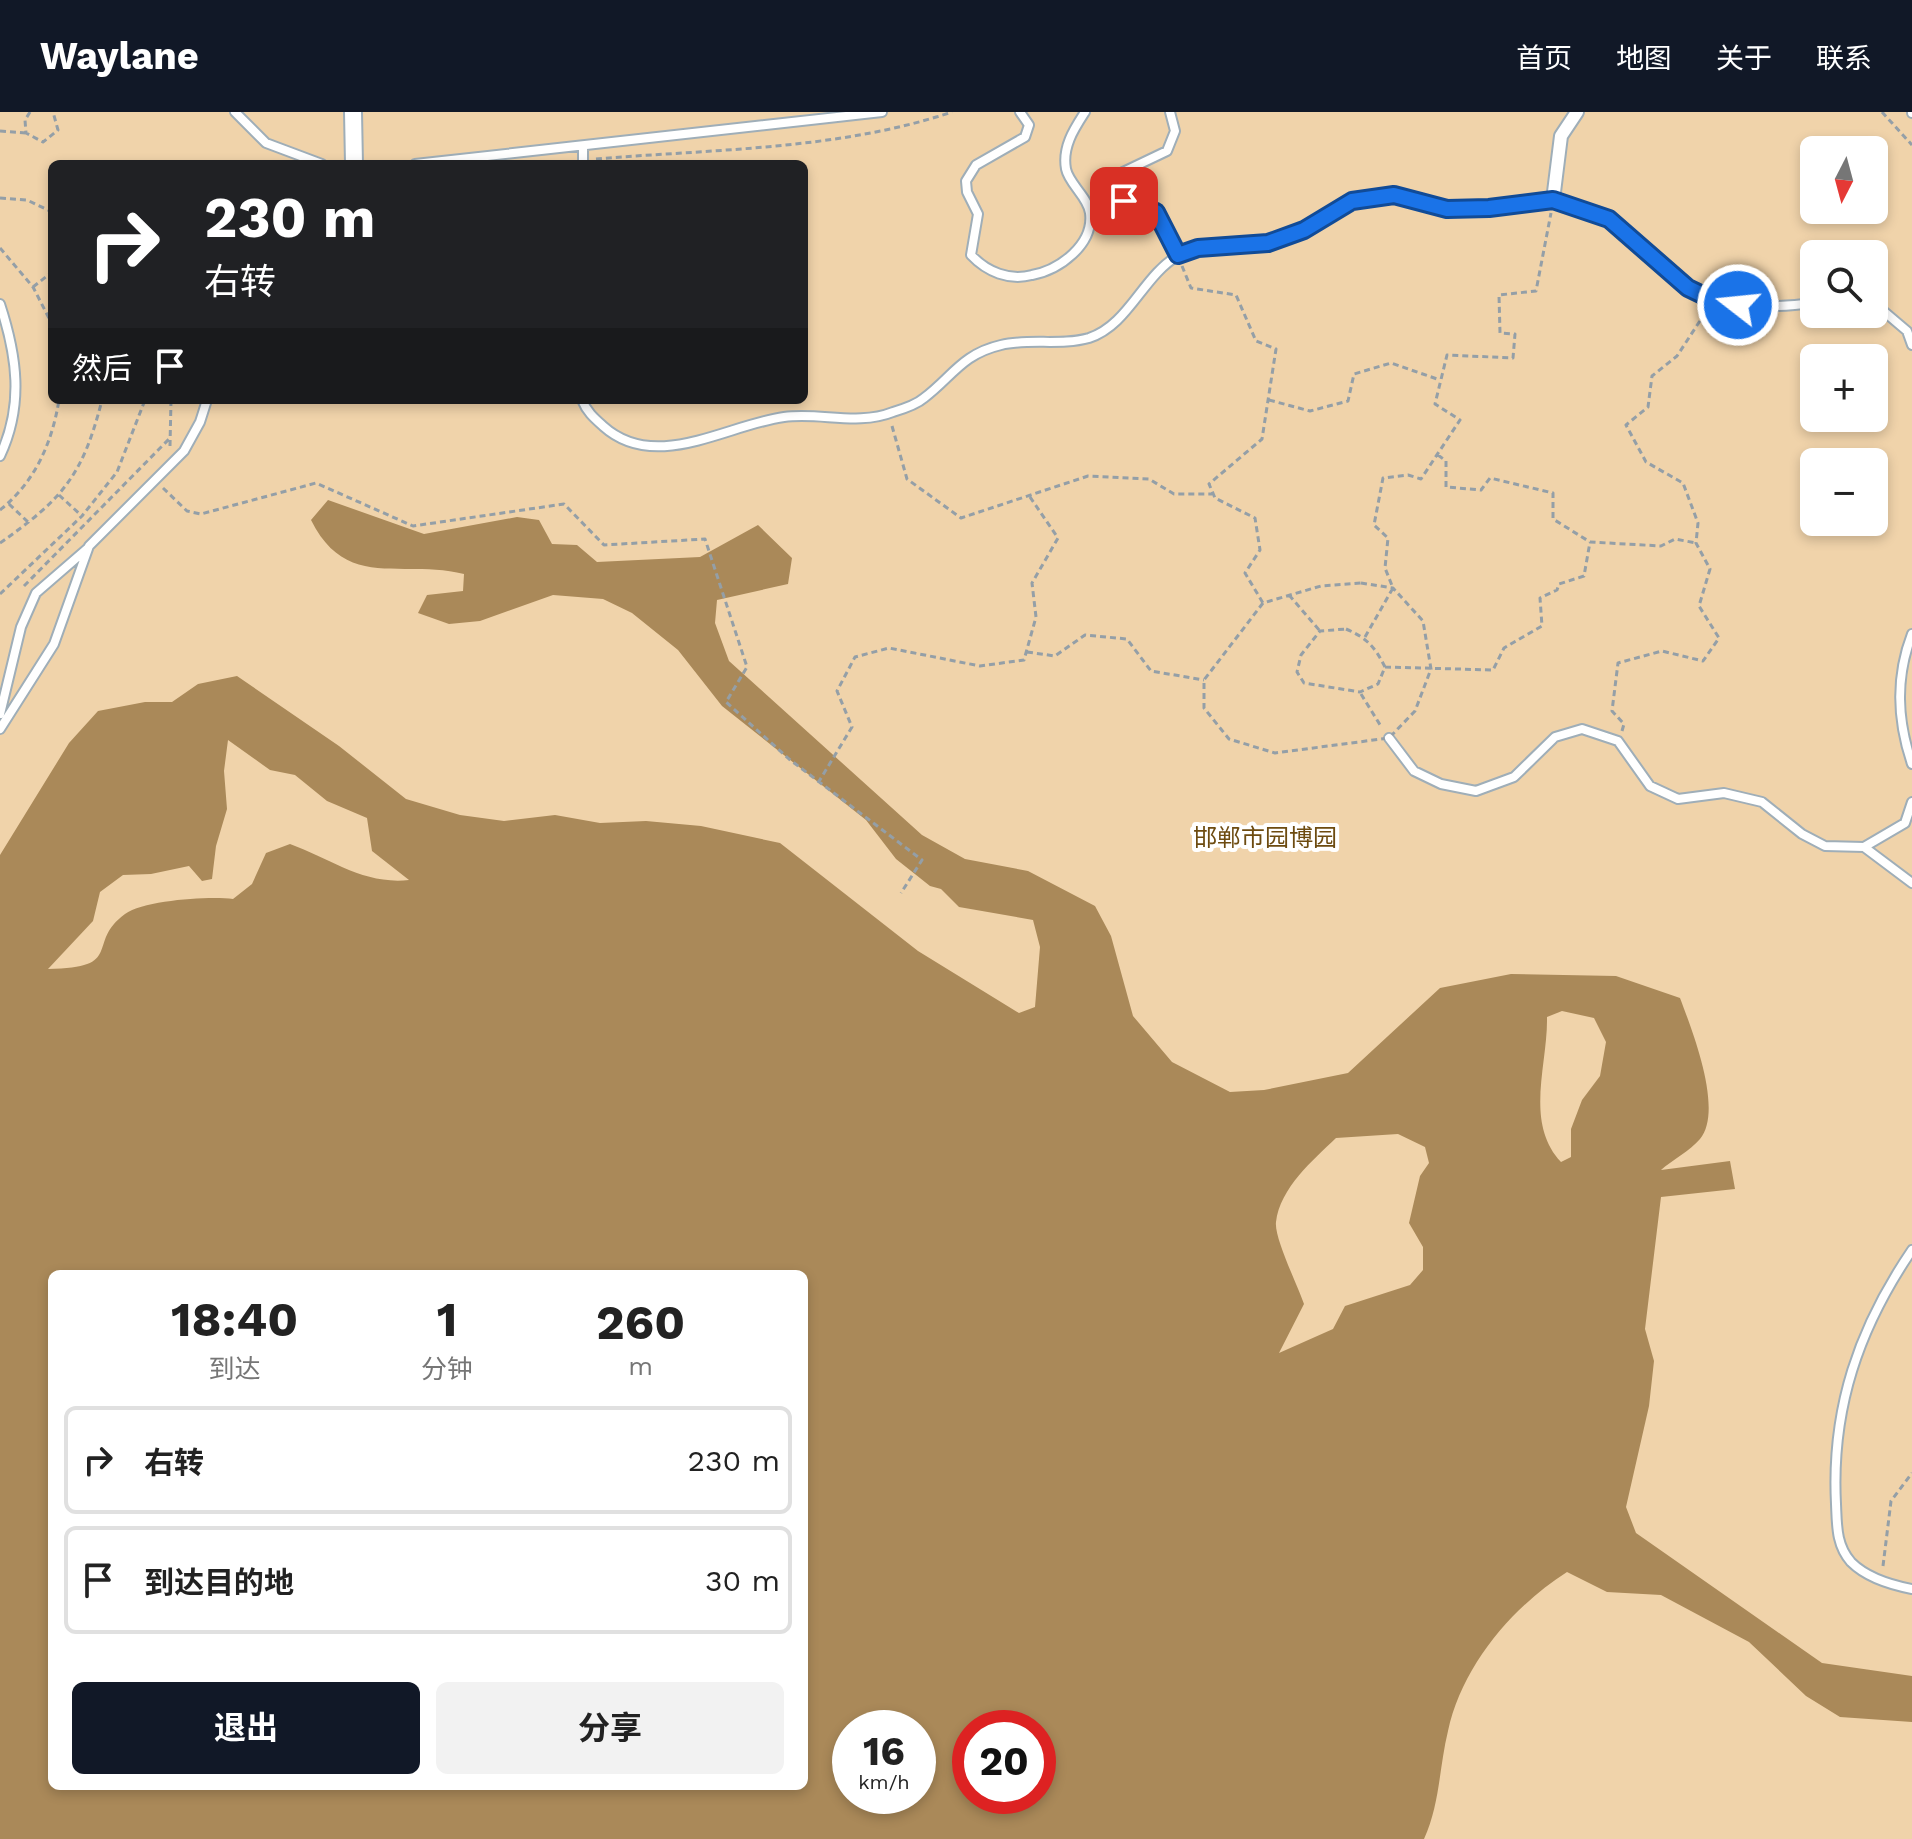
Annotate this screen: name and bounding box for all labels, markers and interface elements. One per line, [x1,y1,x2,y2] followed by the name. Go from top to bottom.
[40,34,199,78] text: Waylane
[1516,42,1572,75] text: 首页
[1616,42,1672,75] text: 地图
[1716,42,1772,75] text: 关于
[1816,42,1872,75] text: 联系
[1800,136,1888,224] north arrow
[1800,136,1888,536] map controls
[1090,167,1158,235] pin
[1102,179,1146,223] icon: arrive
[204,185,375,251] text: 230 m
[72,192,176,296] icon: right
[1800,240,1888,328] button: search
[204,261,276,303] text: 右转
[1696,263,1780,347] position arrow
[148,344,192,388] icon: arrive
[1800,344,1888,432] button: +
[72,351,132,386] text: 然后
[1800,448,1888,536] button: −
[1193,824,1337,852] park label: 邯郸市园博园
[171,1291,298,1348] text: 18:40
[437,1291,457,1348] text: 1
[596,1294,685,1351] text: 260
[628,1351,653,1381] text: m
[209,1354,261,1384] text: 到达
[421,1354,473,1384] text: 分钟
[76,1438,120,1482] icon: right
[688,1443,780,1478] text: 230 m
[144,1445,204,1480] text: 右转
[76,1558,120,1602] icon: arrive
[705,1563,780,1598] text: 30 m
[144,1565,294,1600] text: 到达目的地
[72,1682,420,1774] button: 退出
[436,1682,784,1774] button: 分享
[952,1710,1056,1814] speed limit sign: 20
[863,1728,905,1775] text: 16
[858,1770,910,1794] text: km/h

